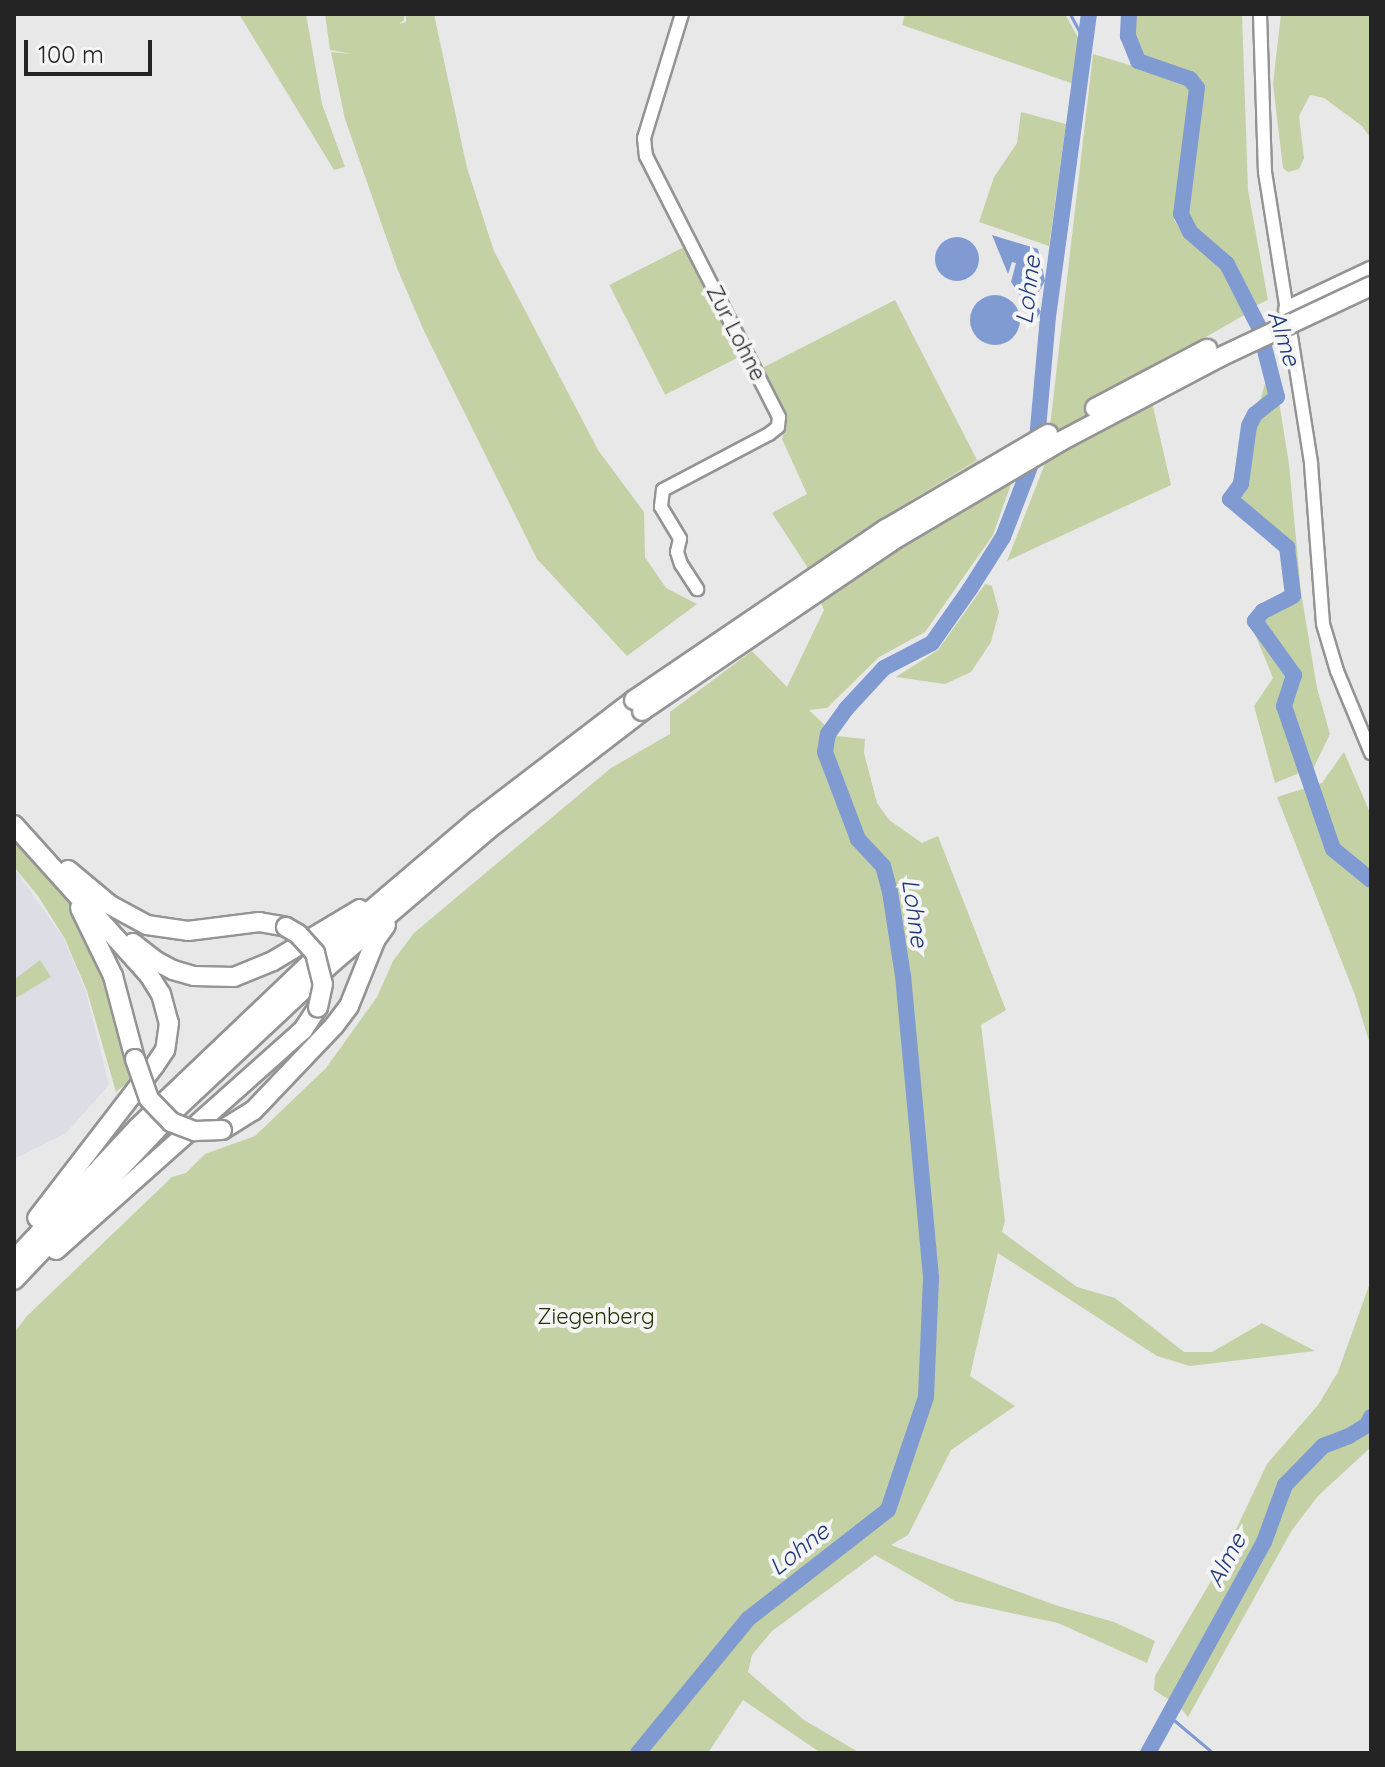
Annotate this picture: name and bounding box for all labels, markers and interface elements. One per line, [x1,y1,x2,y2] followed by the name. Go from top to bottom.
[28,24,156,74] scale bar
[38,39,104,69] text: 100 m
[1010,254,1046,326] water label: Lohne
[701,281,771,385] street label: Zur Lohne
[1262,307,1306,369] water label: Alme
[896,877,934,949] water label: Lohne
[537,1304,655,1330] park label: Ziegenberg
[763,1517,835,1581] water label: Lohne
[1200,1528,1252,1592] water label: Alme

